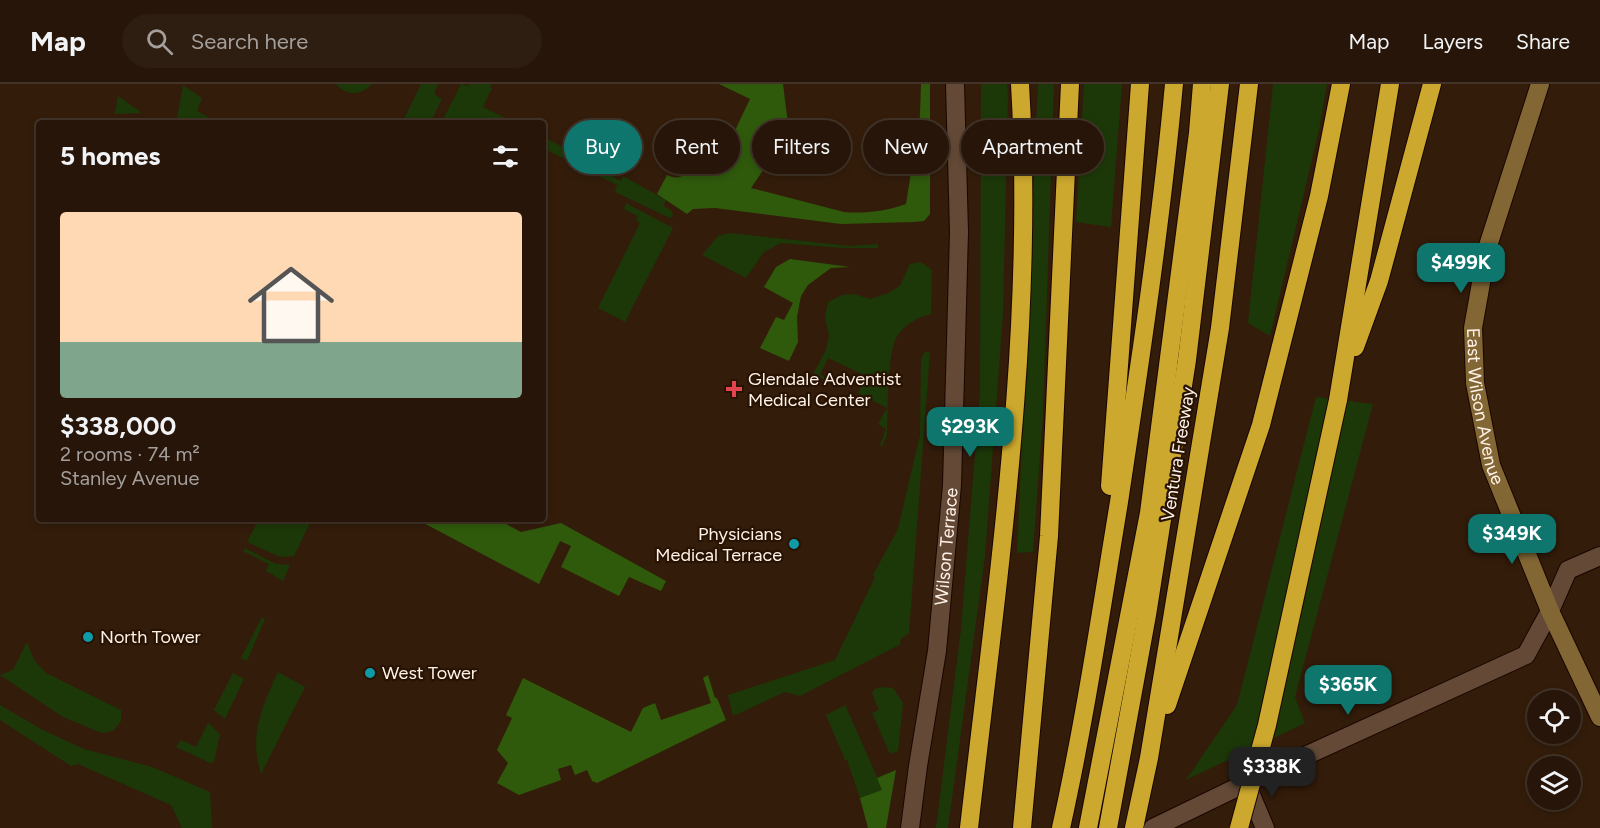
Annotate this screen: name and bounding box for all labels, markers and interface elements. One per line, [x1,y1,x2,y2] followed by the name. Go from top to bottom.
[122,14,542,68] search box
[30,24,86,58] text: Map
[143,25,176,58] icon: search
[191,28,308,55] text: Search here
[1349,29,1389,54] text: Map
[1422,29,1483,54] text: Layers
[1516,29,1570,54] text: Share
[564,120,642,174] chip: Buy
[654,120,740,174] chip: Rent
[752,120,851,174] chip: Filters
[863,120,949,174] chip: New
[961,120,1104,174] chip: Apartment
[60,140,160,172] text: 5 homes
[489,140,522,173] icon: filters
[1419,243,1503,294] pin: $499K
[1431,250,1491,274] text: $499K
[237,251,345,359] icon: home
[1462,327,1509,488] street label: East Wilson Avenue
[748,368,901,411] place label: Glendale Adventist Medical Center
[725,380,743,398] marker: Glendale Adventist Medical Center
[1157,385,1200,523] street label: Ventura Freeway
[928,407,1012,458] pin: $293K
[60,410,176,442] text: $338,000
[941,414,999,438] text: $293K
[60,442,200,466] text: 2 rooms · 74 m²
[60,466,199,490] text: Stanley Avenue
[930,486,963,606] street label: Wilson Terrace
[1470,514,1554,565] pin: $349K
[1482,521,1542,545] text: $349K
[655,523,782,566] place label: Physicians Medical Terrace
[787,537,801,551] marker: Physicians Medical Terrace
[100,626,201,648] place label: North Tower
[81,630,95,644] marker: North Tower
[382,662,477,684] place label: West Tower
[1306,665,1390,716] pin: $365K
[363,666,377,680] marker: West Tower
[1319,672,1377,696] text: $365K
[1527,690,1581,810] map controls
[1527,690,1581,744] button: locate
[1230,747,1314,798] pin: $338K
[1243,754,1301,778] text: $338K
[1527,756,1581,810] button: layers

